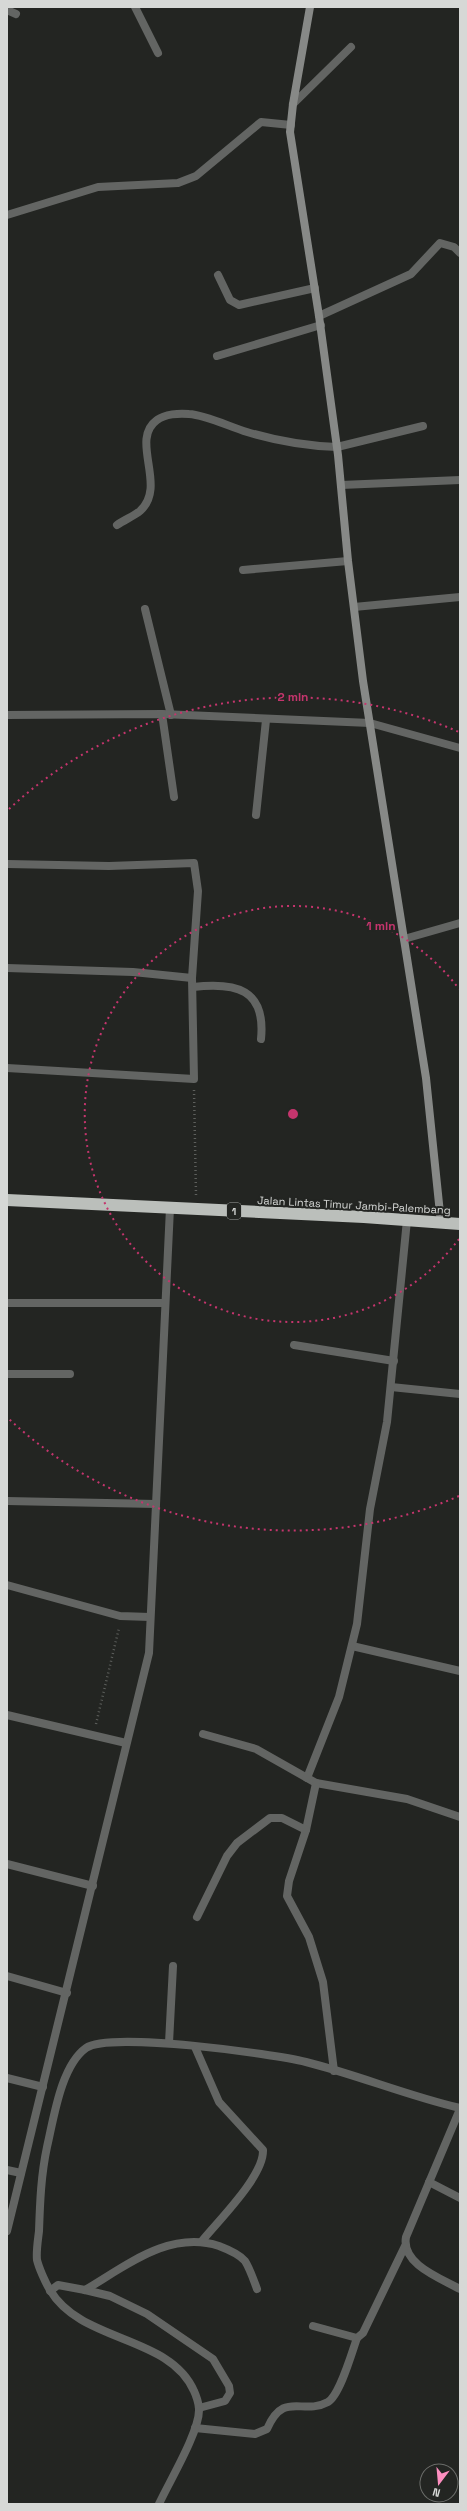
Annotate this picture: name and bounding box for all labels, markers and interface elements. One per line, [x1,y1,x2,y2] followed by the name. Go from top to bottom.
[277,689,309,705] text: 2 min
[366,918,396,934] text: 1 min
[286,1107,300,1121] centre of rings
[257,1193,451,1217] street label: Jalan Lintas Timur Jambi-Palembang
[227,1203,241,1219] road number: 1
[419,2463,459,2503] north arrow
[431,2485,442,2500] text: N

